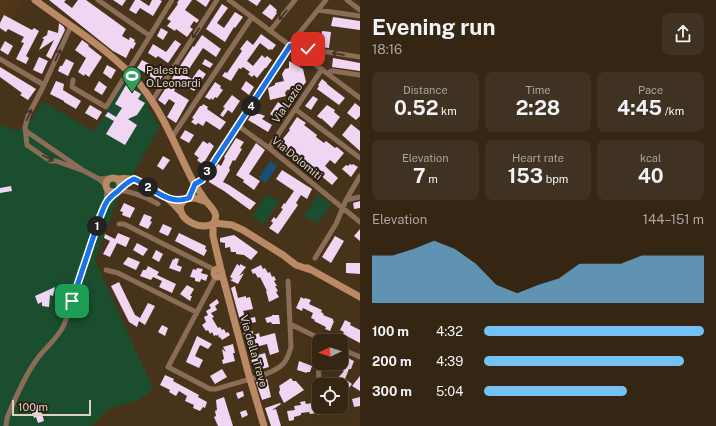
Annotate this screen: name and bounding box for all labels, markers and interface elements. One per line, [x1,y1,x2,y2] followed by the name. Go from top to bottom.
[278,10,287,21] one-way arrow
[662,13,704,55] button: share
[372,14,496,40] text: Evening run
[191,27,199,39] one-way arrow
[291,32,325,66] pin
[297,38,319,60] icon: check
[372,42,402,57] text: 18:16
[55,50,62,62] one-way arrow
[332,50,345,58] one-way arrow
[146,64,201,89] place label: Palestra O.Leonardi
[121,65,143,93] sports icon: Palestra O.Leonardi
[269,81,305,125] street label: Via Lazio
[403,84,448,96] text: Distance
[525,84,551,96] text: Time
[638,84,663,96] text: Pace
[241,96,261,116] pin: 4
[394,96,438,120] text: 0.52
[516,96,560,120] text: 2:28
[617,96,662,120] text: 4:45
[247,100,255,112] text: 4
[438,105,457,117] text: km
[662,105,684,117] text: /km
[26,109,33,121] one-way arrow
[269,134,325,182] street label: Via Dolomiti
[402,152,449,164] text: Elevation
[512,152,564,164] text: Heart rate
[640,152,661,164] text: kcal
[42,155,54,162] one-way arrow
[197,161,217,181] pin: 3
[413,164,425,188] text: 7
[508,164,543,188] text: 153
[638,164,664,188] text: 40
[203,165,211,177] text: 3
[425,173,438,185] text: m
[543,173,568,185] text: bpm
[138,177,158,197] pin: 2
[145,181,152,193] text: 2
[372,212,427,227] text: Elevation
[643,212,704,227] text: 144–151 m
[87,216,107,236] pin: 1
[95,220,99,232] text: 1
[55,284,89,318] pin
[61,290,83,312] icon: arrive
[238,314,270,388] street label: Via della Trave
[372,324,409,339] text: 100 m
[436,324,463,339] text: 4:32
[312,334,348,370] north arrow
[312,334,348,414] map controls
[372,354,412,369] text: 200 m
[436,354,463,369] text: 4:39
[312,378,348,414] button: locate
[372,384,412,399] text: 300 m
[436,384,463,399] text: 5:04
[12,398,91,417] scale bar
[18,401,48,413] text: 100 m

